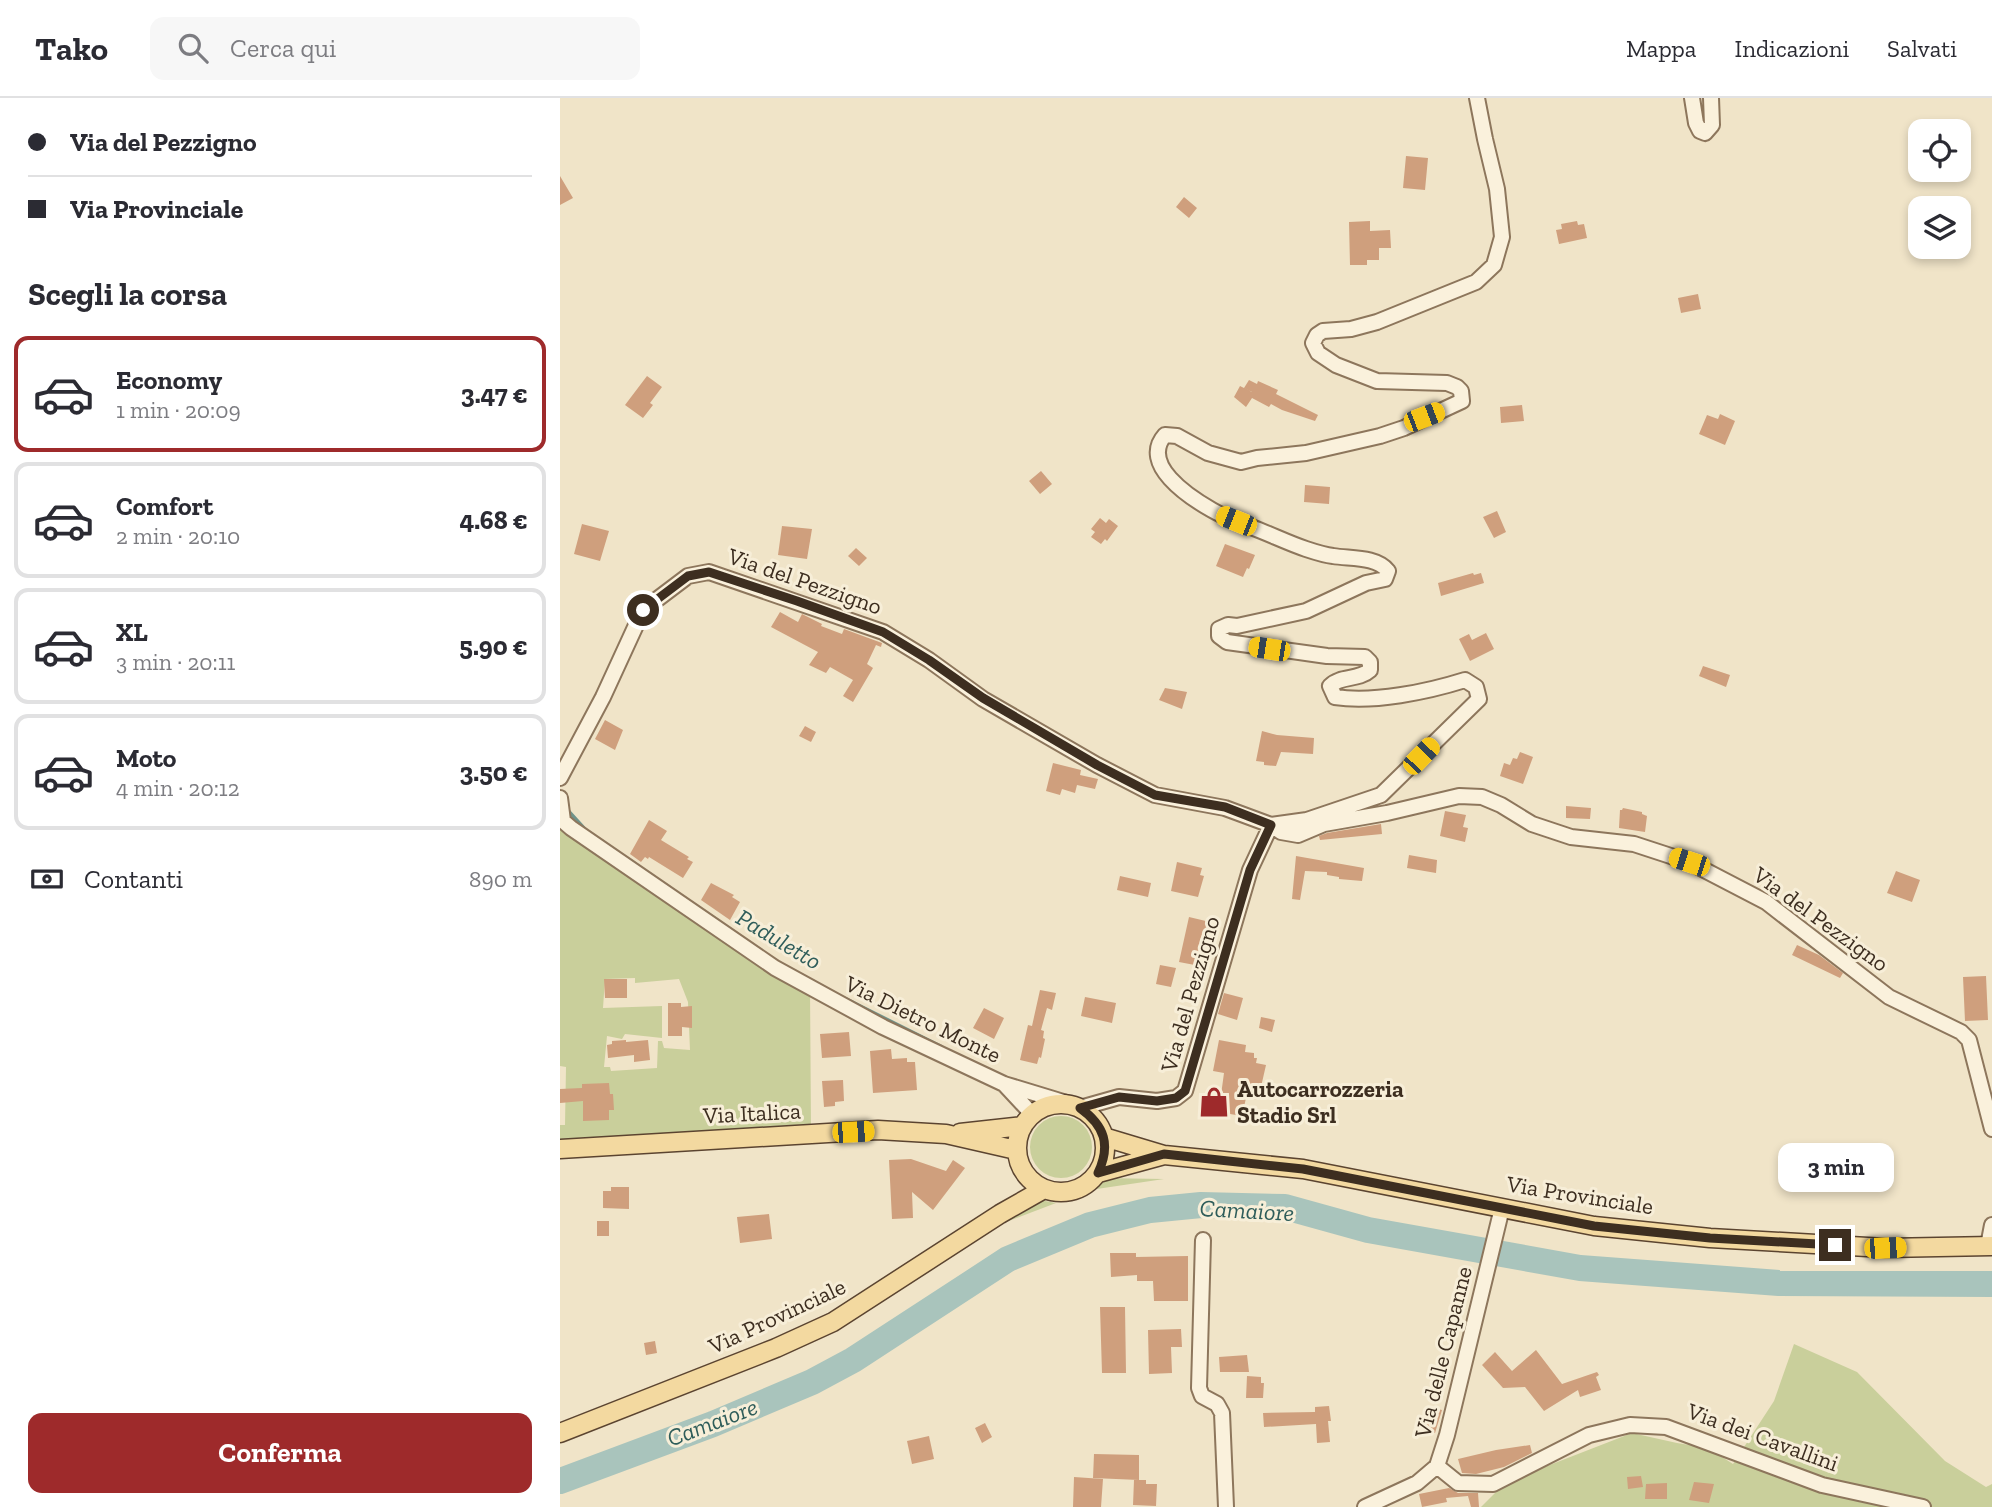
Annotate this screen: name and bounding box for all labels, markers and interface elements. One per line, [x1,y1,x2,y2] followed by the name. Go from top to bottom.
[150,17,640,80] search box
[35,29,108,68] text: Tako
[174,29,212,67] icon: search
[230,32,336,64] text: Cerca qui
[1626,34,1696,63] text: Mappa
[1734,34,1849,63] text: Indicazioni
[1887,34,1957,63] text: Salvati
[1908,119,1971,259] map controls
[1908,119,1971,182] button: locate
[70,126,257,158] text: Via del Pezzigno
[70,193,243,225] text: Via Provinciale
[1908,196,1971,259] button: layers
[28,275,227,313] text: Scegli la corsa
[32,363,95,426] icon: car
[116,364,222,396] text: Economy
[461,378,528,410] text: 3.47 €
[116,396,241,424] text: 1 min · 20:09
[1401,400,1448,434] car
[32,489,95,552] icon: car
[116,490,213,522] text: Comfort
[1213,503,1260,539] car
[459,504,528,536] text: 4.68 €
[116,522,240,550] text: 2 min · 20:10
[723,541,886,620] street label: Via del Pezzigno
[627,594,659,626] route start
[32,615,95,678] icon: car
[116,616,148,648] text: XL
[459,630,528,662] text: 5.90 €
[1247,635,1292,663] car
[116,648,235,676] text: 3 min · 20:11
[1399,734,1444,778] car
[32,741,95,804] icon: car
[116,742,176,774] text: Moto
[459,756,528,788] text: 3.50 €
[116,774,240,802] text: 4 min · 20:12
[1666,846,1713,878] car
[28,860,66,898] icon: cash
[1747,860,1894,978] street label: Via del Pezzigno
[84,863,183,895] text: Contanti
[469,865,532,893] text: 890 m
[731,902,827,976] water label: Paduletto
[1154,913,1226,1076] street label: Via del Pezzigno
[840,969,1006,1069] street label: Via Dietro Monte
[1237,1075,1404,1129] place label: Autocarrozzeria Stadio Srl
[1197,1085,1231,1119] shop icon: Autocarrozzeria Stadio Srl
[701,1096,802,1130] street label: Via Italica
[832,1120,875,1144] car
[1777,1144,1893,1192] callout: 3 min
[1807,1153,1865,1181] text: 3 min
[1504,1169,1655,1220] street label: Via Provinciale
[1199,1193,1295,1227] water label: Camaiore
[1819,1229,1851,1261] route end
[1864,1237,1907,1259] car
[1408,1263,1478,1442] street label: Via delle Capanne
[703,1272,850,1360] street label: Via Provinciale
[663,1392,761,1452] water label: Camaiore
[1683,1396,1842,1477] street label: Via dei Cavallini
[28,1413,532,1493] button: Conferma

